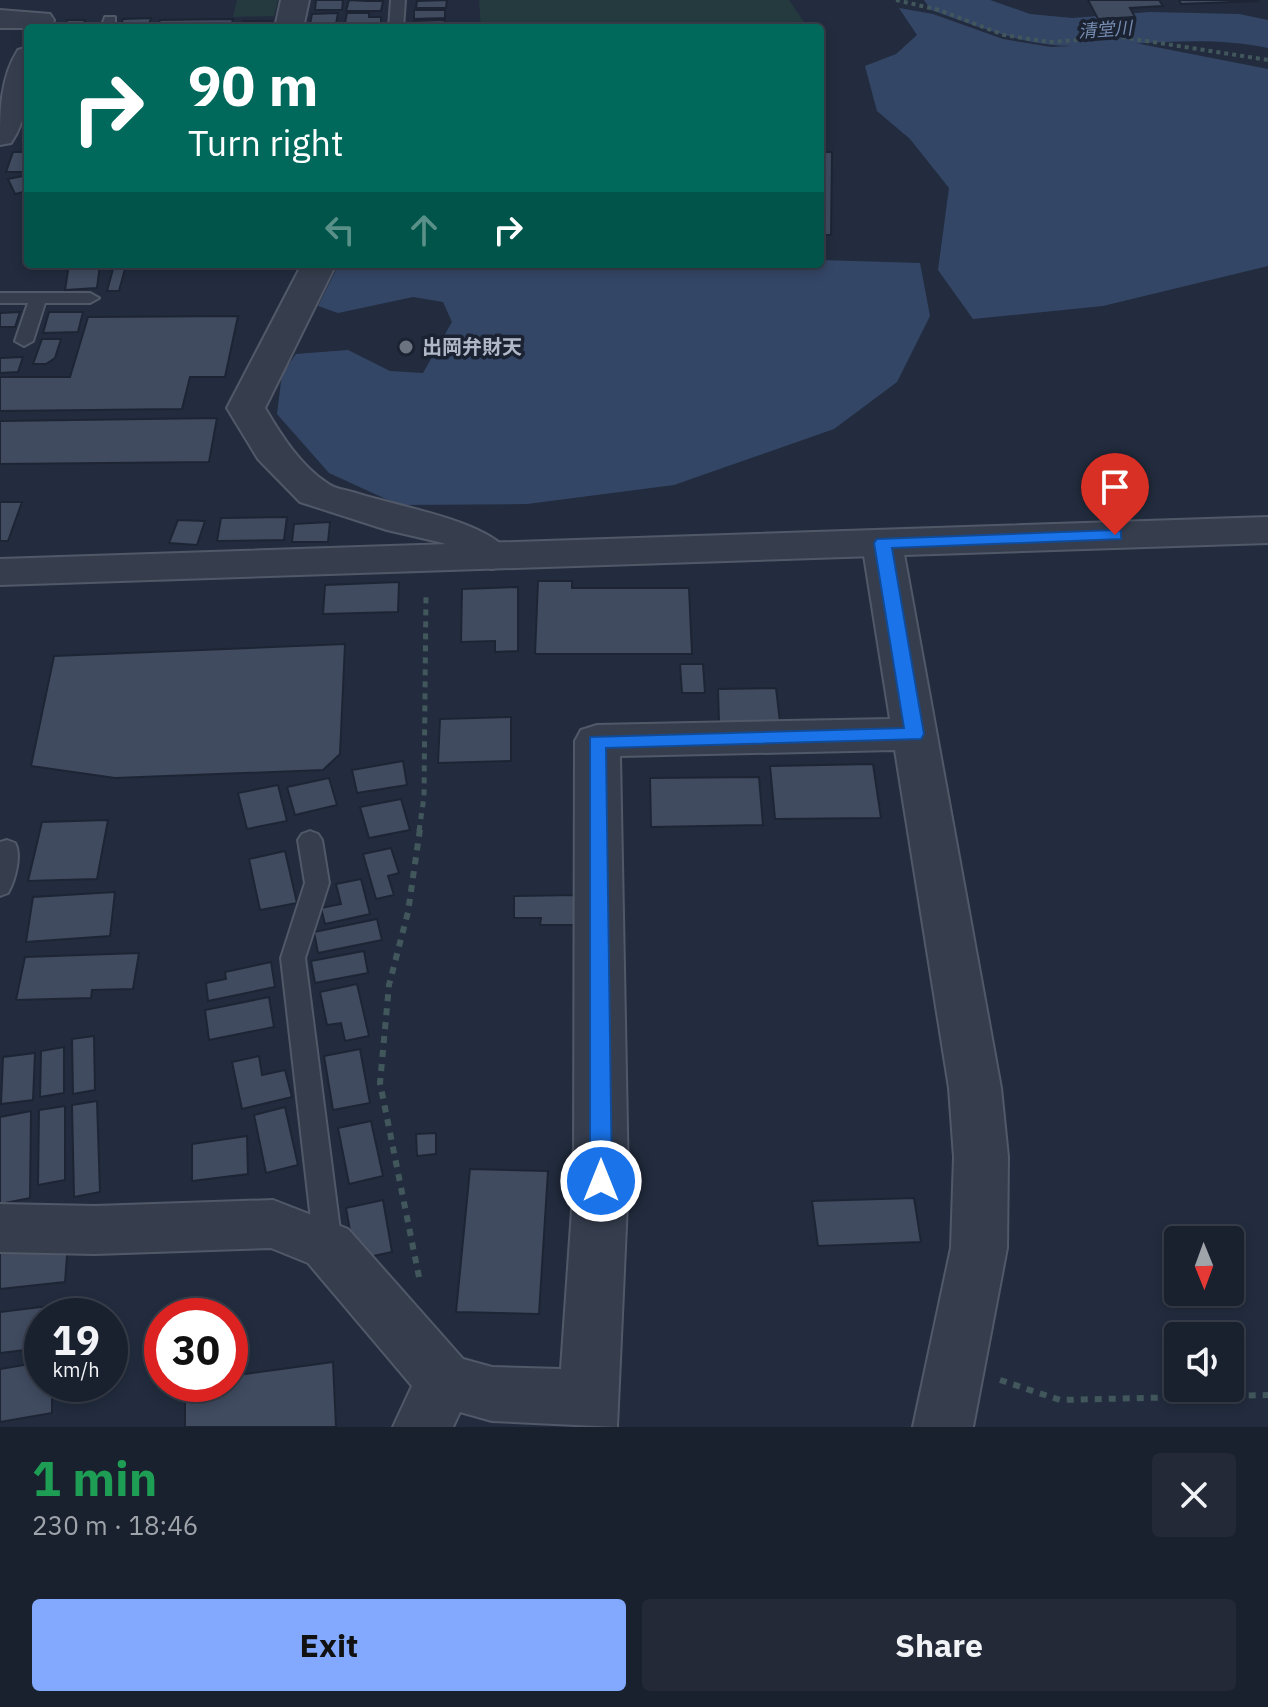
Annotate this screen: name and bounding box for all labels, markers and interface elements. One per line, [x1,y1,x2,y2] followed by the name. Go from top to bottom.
[1077,16,1135,43] water label: 清堂川
[188,49,318,121] text: 90 m
[56,56,160,160] icon: right
[188,119,344,166] text: Turn right
[318,208,362,252] icon: left
[402,208,446,252] icon: ahead
[486,208,530,252] icon: right
[422,333,522,360] place label: 出岡弁財天
[397,338,415,356] marker: 出岡弁財天
[1081,453,1149,535] pin
[1093,465,1137,509] icon: arrive
[559,1139,643,1223] position arrow
[1164,1226,1244,1306] north arrow
[1164,1226,1244,1402] map controls
[144,1298,248,1402] speed limit sign: 30
[52,1314,100,1366] text: 19
[1164,1322,1244,1402] button: sound
[52,1356,100,1383] text: km/h
[32,1447,157,1509] text: 1 min
[1152,1453,1236,1537] button: close
[32,1508,198,1542] text: 230 m · 18:46
[32,1599,626,1691] button: Exit
[642,1599,1236,1691] button: Share

